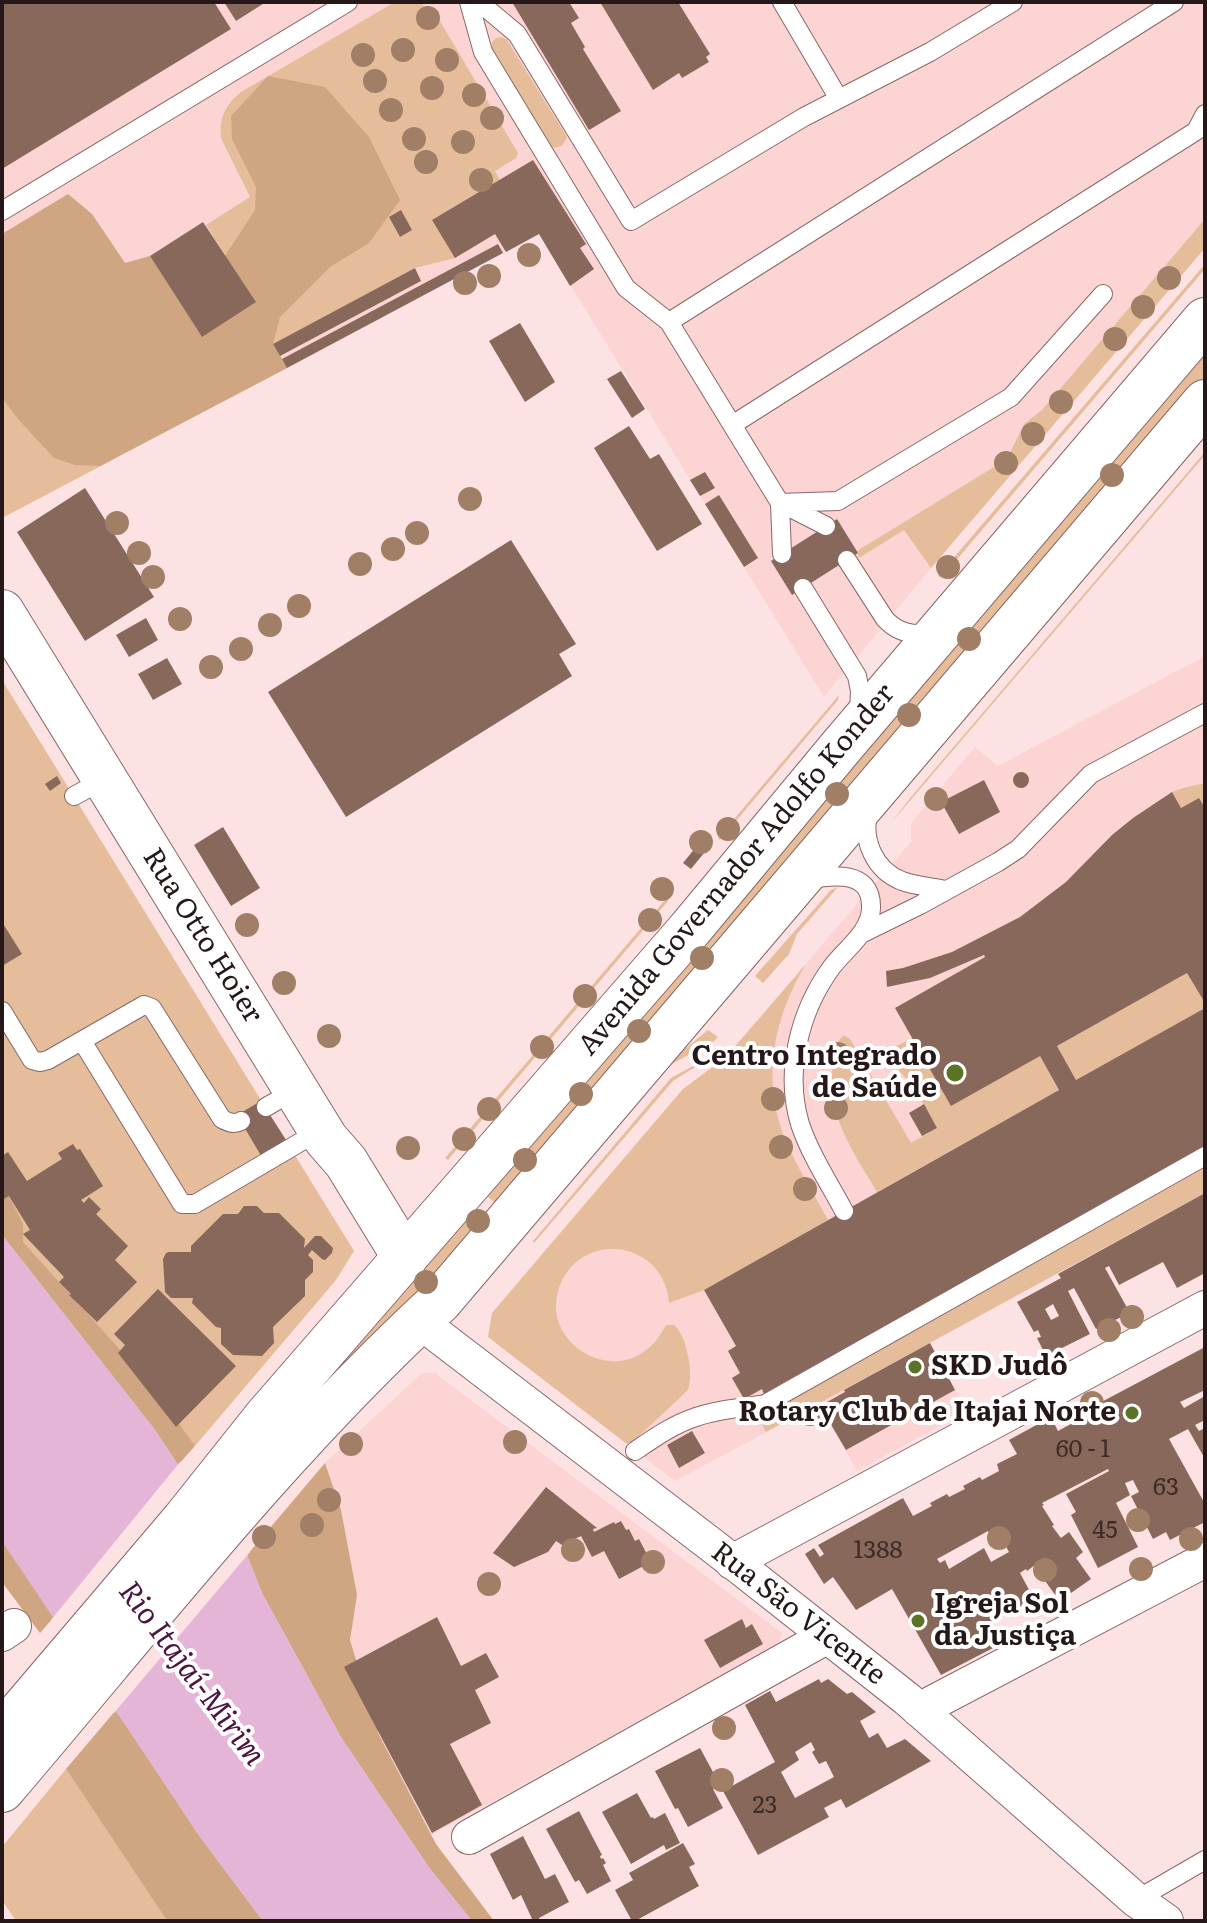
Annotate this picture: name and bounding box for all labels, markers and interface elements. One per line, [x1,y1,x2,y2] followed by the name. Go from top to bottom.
[572,678,902,1062] street label: Avenida Governador Adolfo Konder
[135,842,269,1030] street label: Rua Otto Hoier
[691,1040,937,1106] place label: Centro Integrado de Saúde
[944,1062,966,1084] marker: Centro Integrado de Saúde
[931,1350,1068,1384] place label: SKD Judô
[906,1358,924,1376] marker: SKD Judô
[738,1396,1116,1430] place label: Rotary Club de Itajai Norte
[1123,1404,1141,1422] marker: Rotary Club de Itajai Norte
[1056,1436,1110,1464] house number: 60 - 1
[1153,1474,1179,1502] house number: 63
[1092,1517,1118,1545] house number: 45
[704,1536,892,1692] street label: Rua São Vicente
[853,1537,903,1565] house number: 1388
[110,1575,272,1773] water label: Rio Itajaí-Mirim
[934,1588,1076,1654] place label: Igreja Sol da Justiça
[909,1612,927,1630] marker: Igreja Sol da Justiça
[752,1792,778,1820] house number: 23

